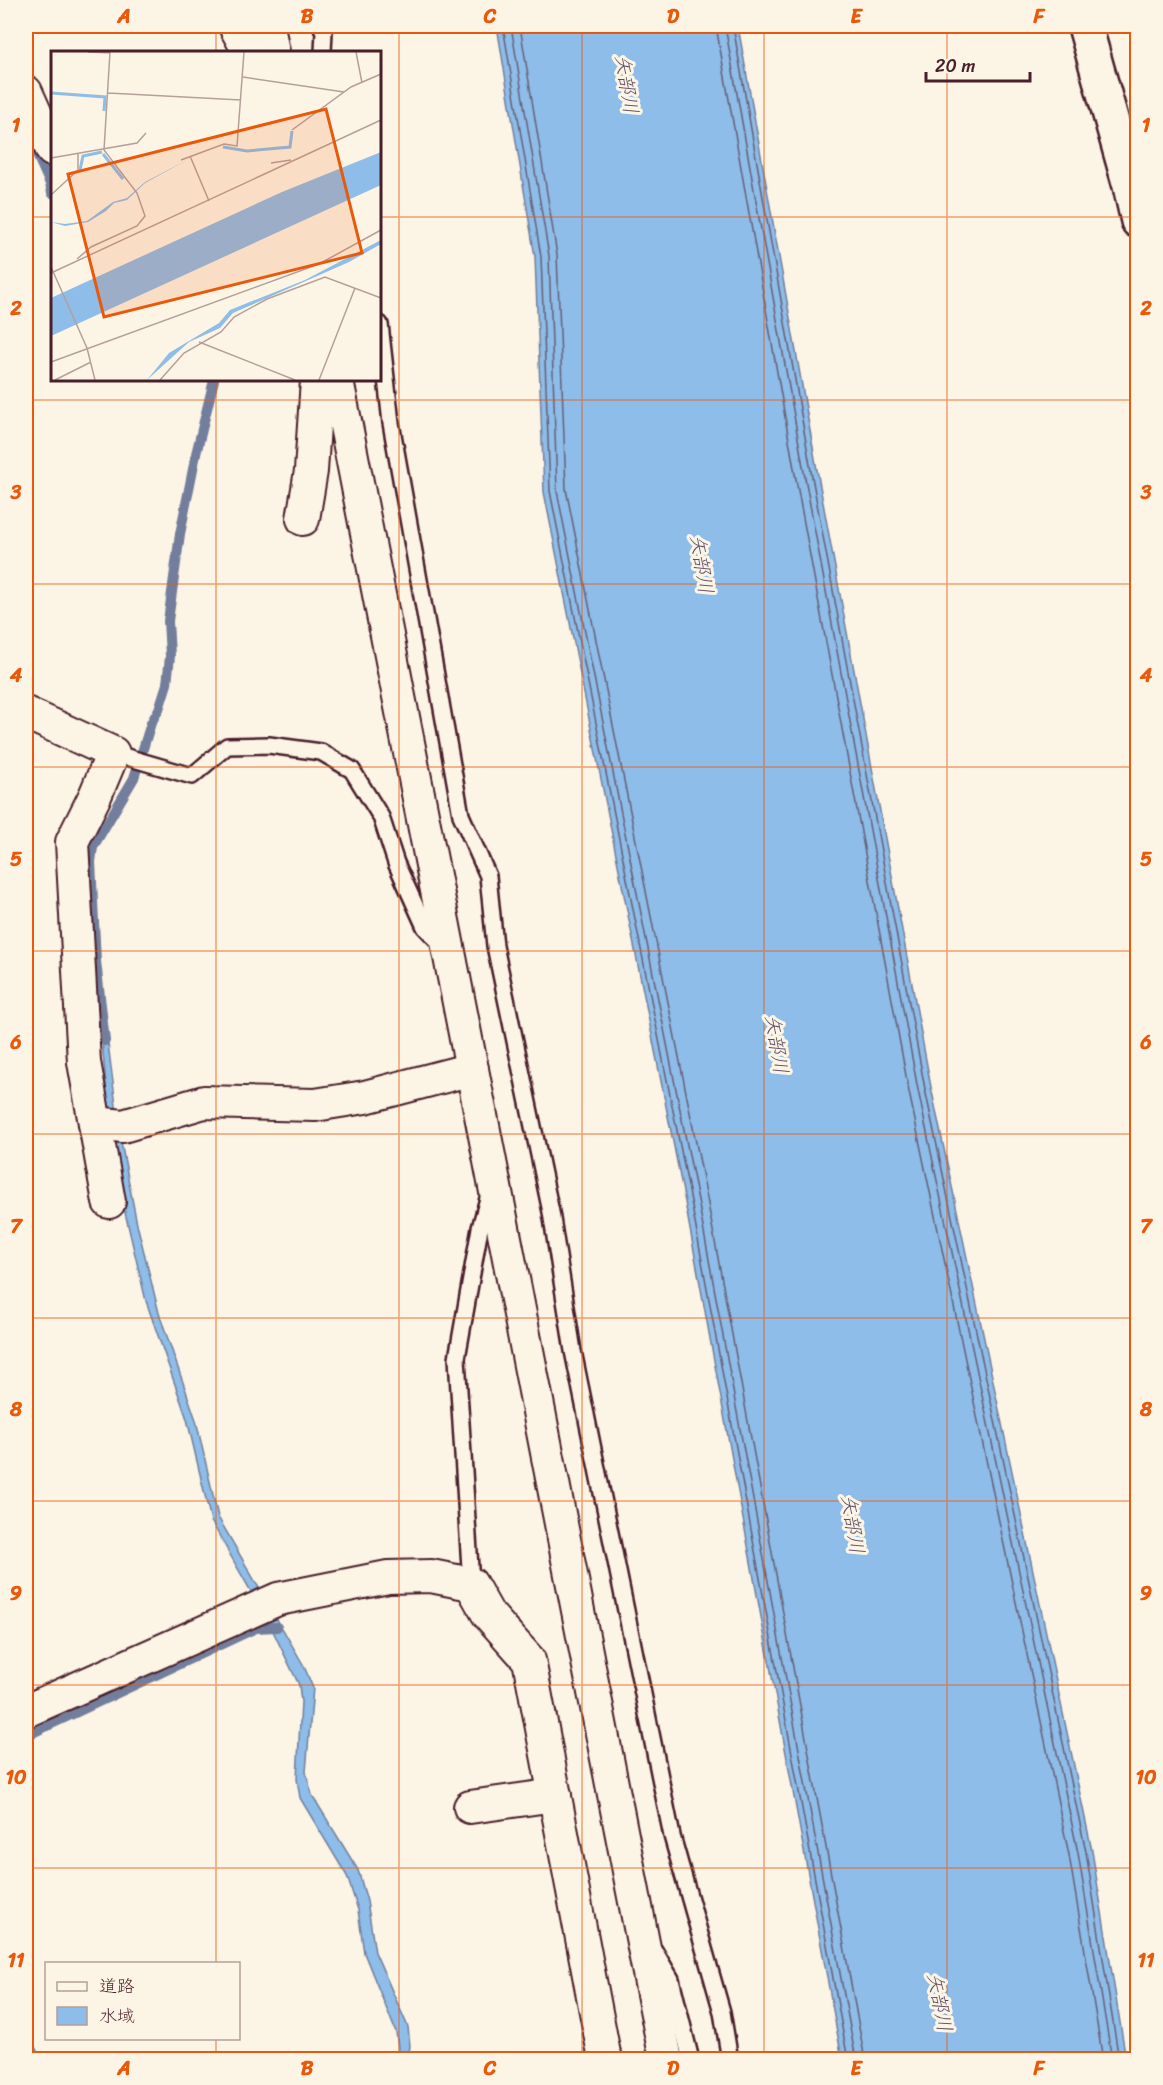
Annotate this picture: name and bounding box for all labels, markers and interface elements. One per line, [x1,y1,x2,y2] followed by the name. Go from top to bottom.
[116,0,131,34] text: A
[301,0,314,34] text: B
[483,0,497,34] text: C
[667,0,680,34] text: D
[850,0,863,34] text: E
[1033,0,1046,34] text: F
[926,45,1030,83] scale bar
[935,50,975,82] text: 20 m
[51,51,381,381] inset map
[605,52,648,116] water label: 矢部川
[12,108,21,143] text: 1
[1142,108,1151,143] text: 1
[9,291,22,326] text: 2
[1139,291,1152,326] text: 2
[10,475,22,510] text: 3
[1140,475,1152,510] text: 3
[680,532,723,596] water label: 矢部川
[9,658,23,693] text: 4
[1139,658,1153,693] text: 4
[10,842,22,877] text: 5
[1140,842,1152,877] text: 5
[755,1012,798,1076] water label: 矢部川
[9,1025,22,1060] text: 6
[1139,1025,1152,1060] text: 6
[10,1209,23,1244] text: 7
[1140,1209,1153,1244] text: 7
[9,1392,23,1427] text: 8
[1139,1392,1153,1427] text: 8
[831,1492,874,1556] water label: 矢部川
[10,1576,22,1611] text: 9
[1140,1576,1152,1611] text: 9
[5,1760,27,1795] text: 10
[1135,1760,1157,1795] text: 10
[7,1943,25,1978] text: 11
[1137,1943,1155,1978] text: 11
[45,1962,240,2040] legend
[917,1969,962,2035] water label: 矢部川
[99,1970,135,2002] text: 道路
[99,2000,135,2032] text: 水域
[116,2051,131,2085] text: A
[301,2051,314,2085] text: B
[483,2051,497,2085] text: C
[667,2051,680,2085] text: D
[850,2051,863,2085] text: E
[1033,2051,1046,2085] text: F

